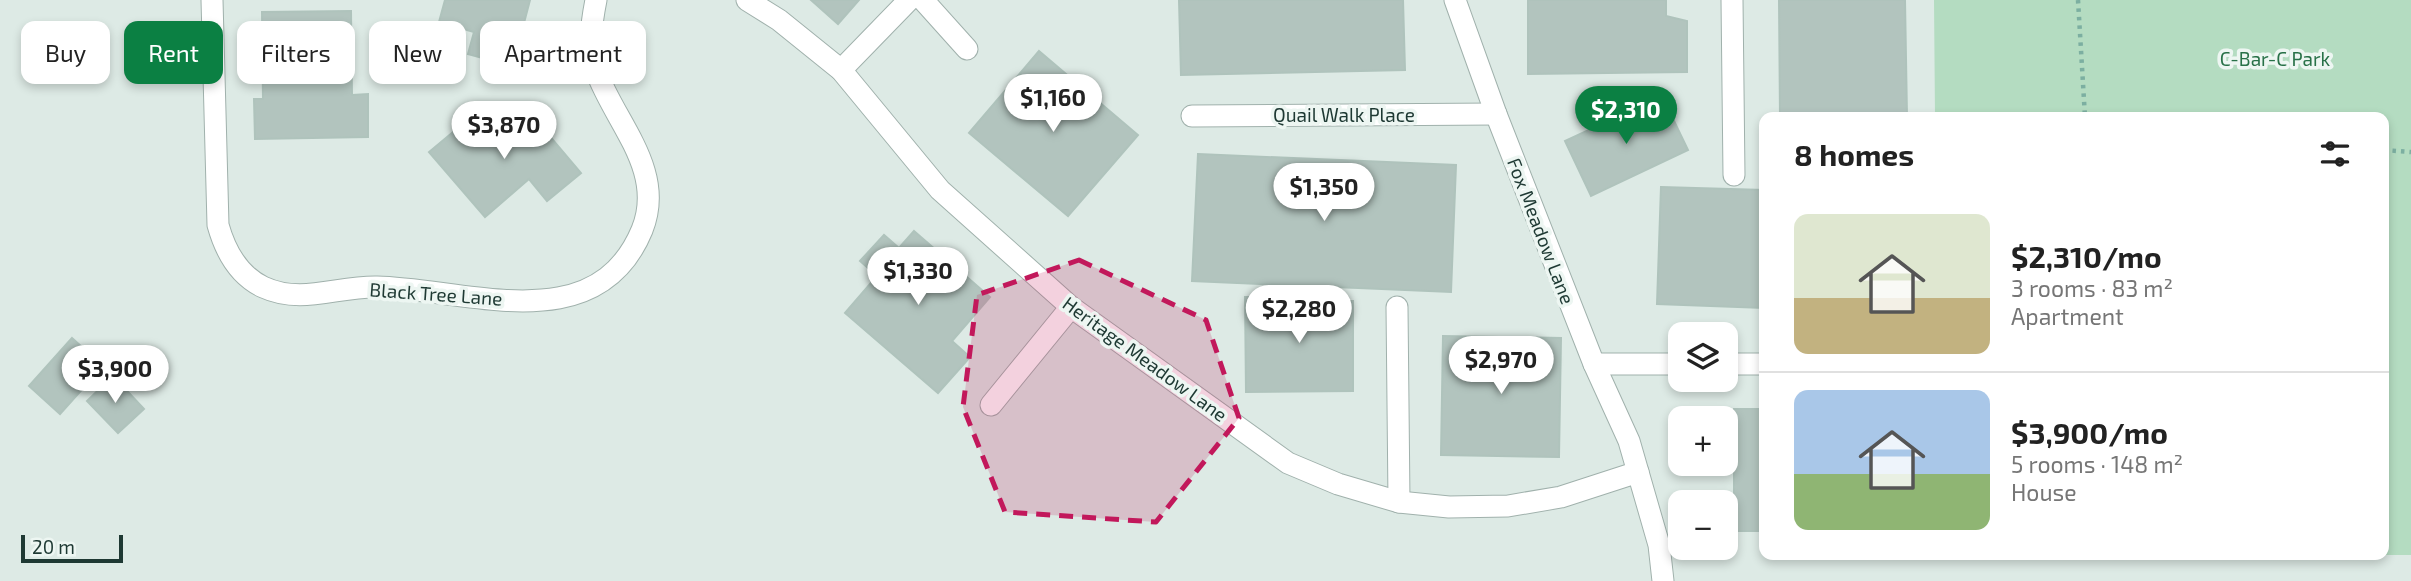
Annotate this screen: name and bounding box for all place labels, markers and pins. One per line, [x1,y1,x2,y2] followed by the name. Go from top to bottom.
[996,74,1110,134] pin: $1,160
[1569,86,1683,146] pin: $2,310
[447,102,561,161] pin: $3,870
[1267,164,1381,223] pin: $1,350
[861,247,975,307] pin: $1,330
[1242,286,1356,345] pin: $2,280
[1444,336,1558,396] pin: $2,970
[58,346,172,405] pin: $3,900

